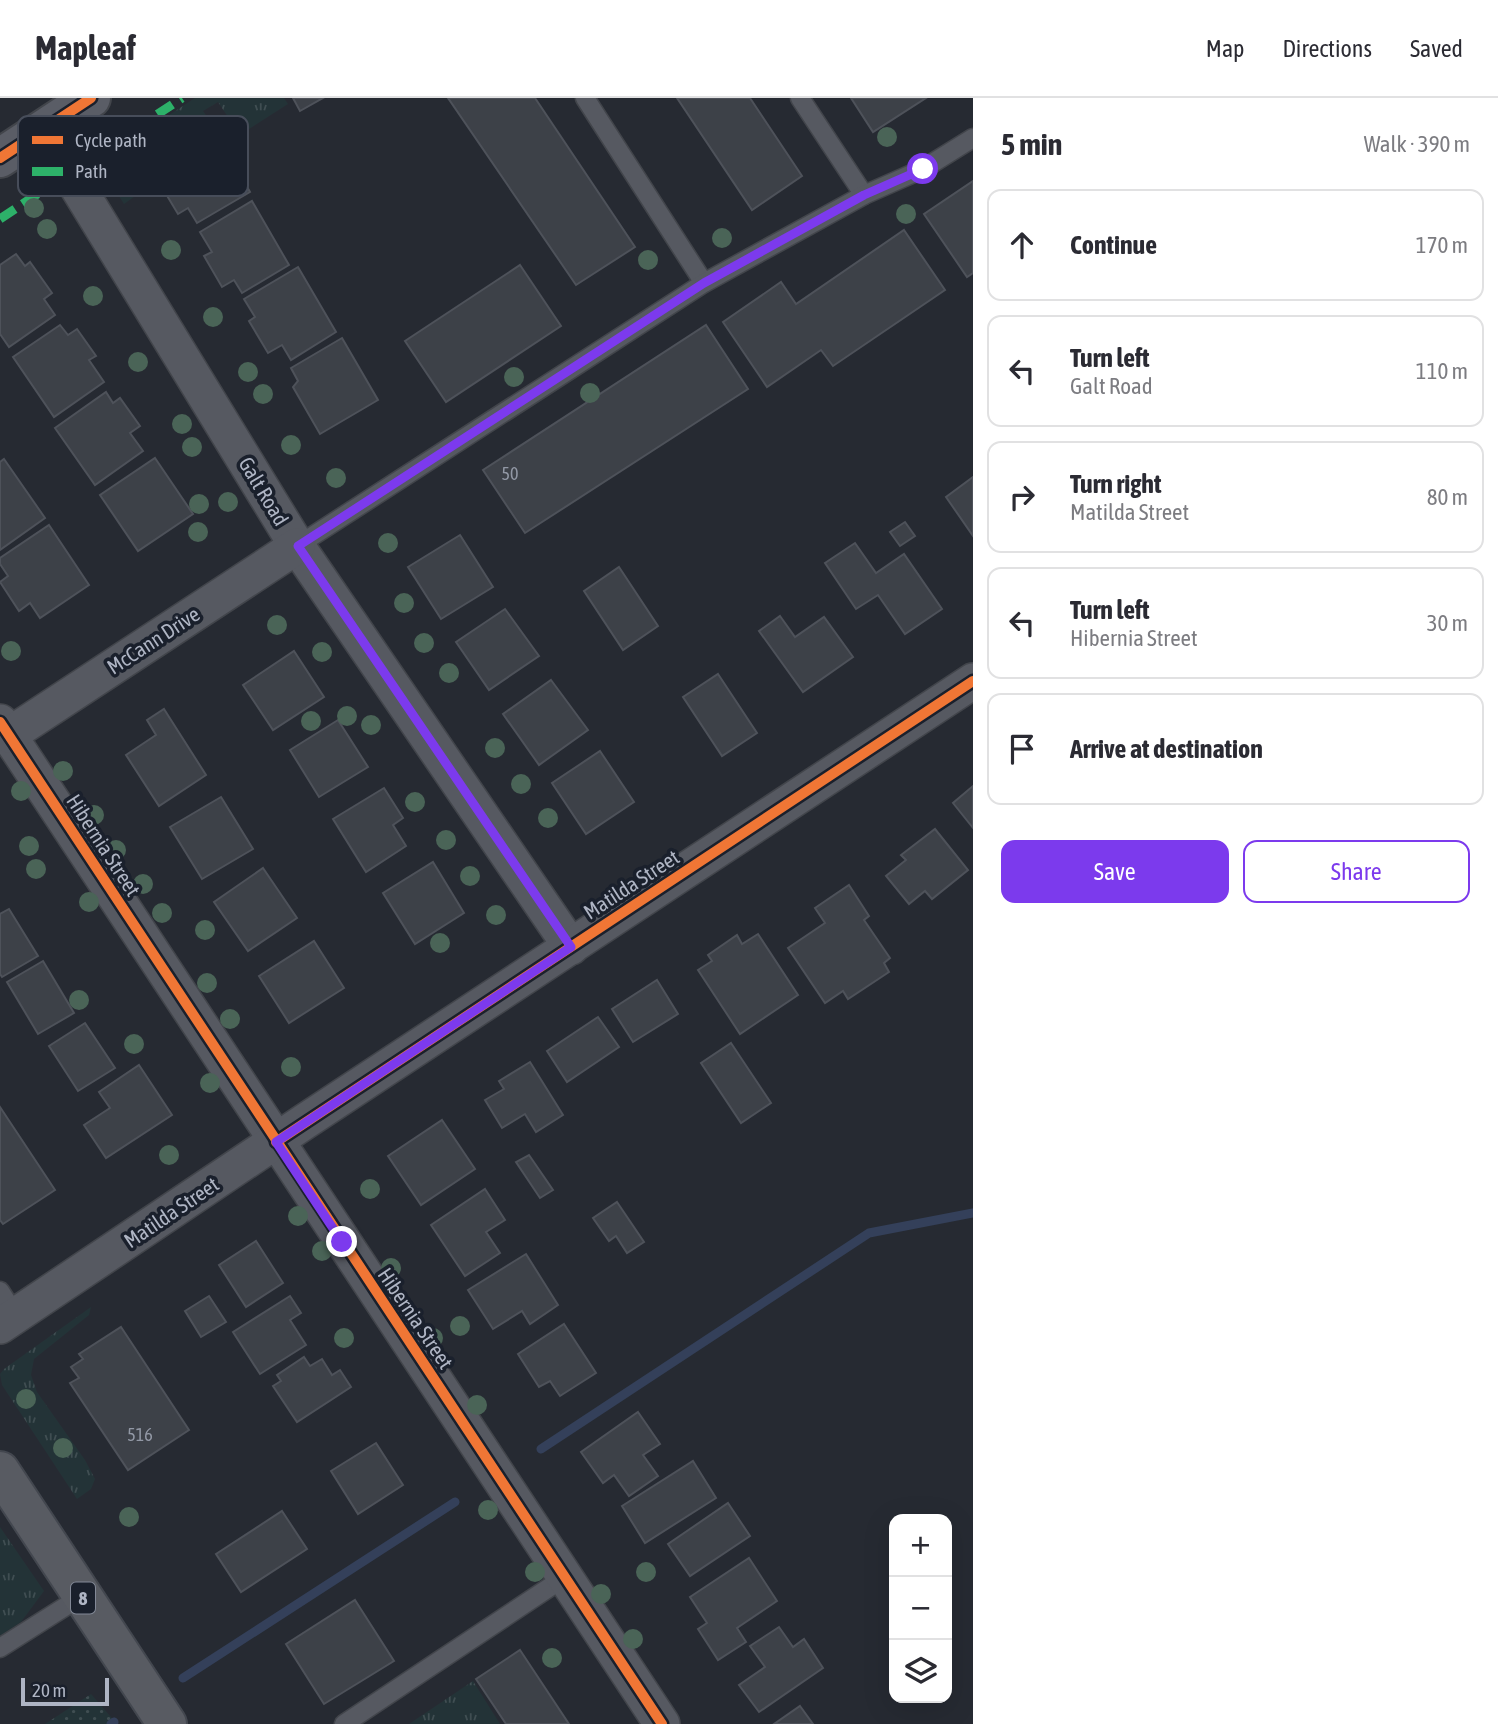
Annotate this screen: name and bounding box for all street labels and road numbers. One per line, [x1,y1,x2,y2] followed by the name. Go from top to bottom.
[234,452,294,530] street label: Galt Road
[102,601,204,679] street label: McCann Drive
[62,790,146,900] street label: Hibernia Street
[579,844,683,924] street label: Matilda Street
[119,1172,223,1252] street label: Matilda Street
[373,1263,459,1373] street label: Hibernia Street
[71,1582,95,1614] road number: 8

